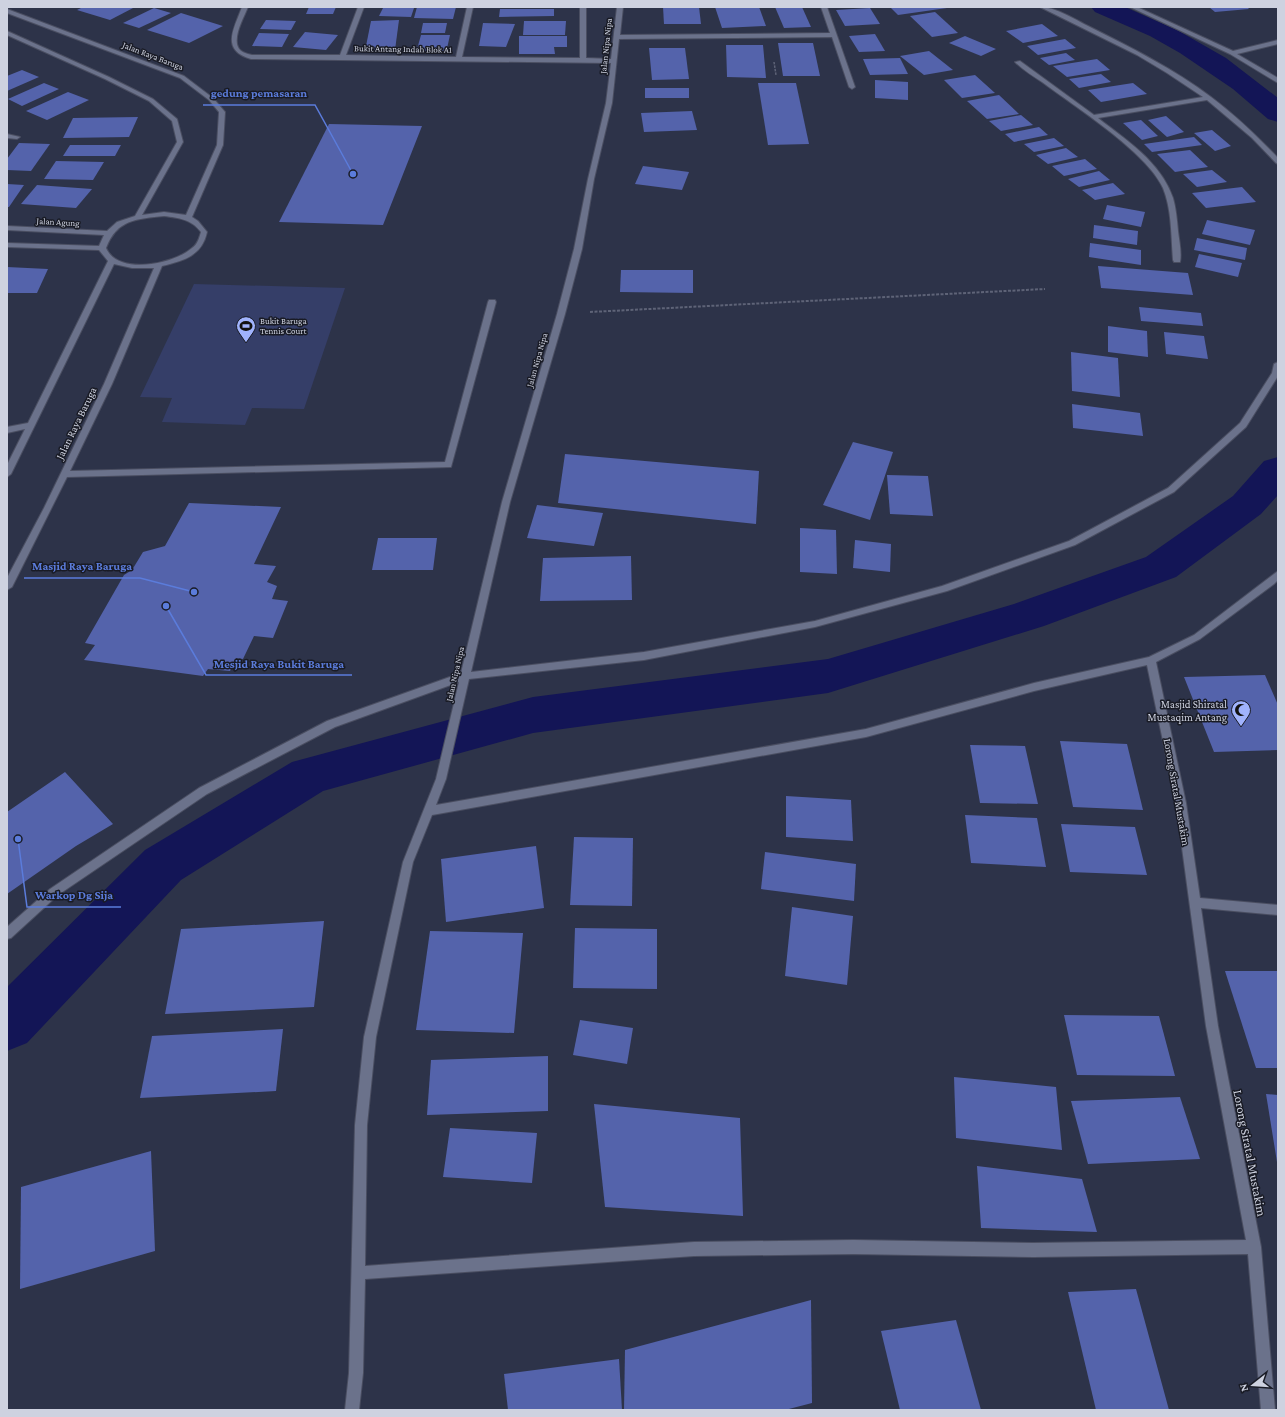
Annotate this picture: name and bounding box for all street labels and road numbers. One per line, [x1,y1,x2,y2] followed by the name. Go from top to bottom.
[598,18,614,75] street label: Jalan Nipa Nipa
[120,39,185,72] street label: Jalan Raya Baruga
[354,43,452,55] street label: Bukit Antang Indah Blok A1
[35,216,81,228] street label: Jalan Agung
[524,332,550,389] street label: Jalan Nipa Nipa
[53,385,100,462] street label: Jalan Raya Baruga
[444,646,466,703] street label: Jalan Nipa Nipa
[1161,737,1192,847] street label: Lorong Siratal Mustakim
[1230,1088,1270,1218] street label: Lorong Siratal Mustakim

